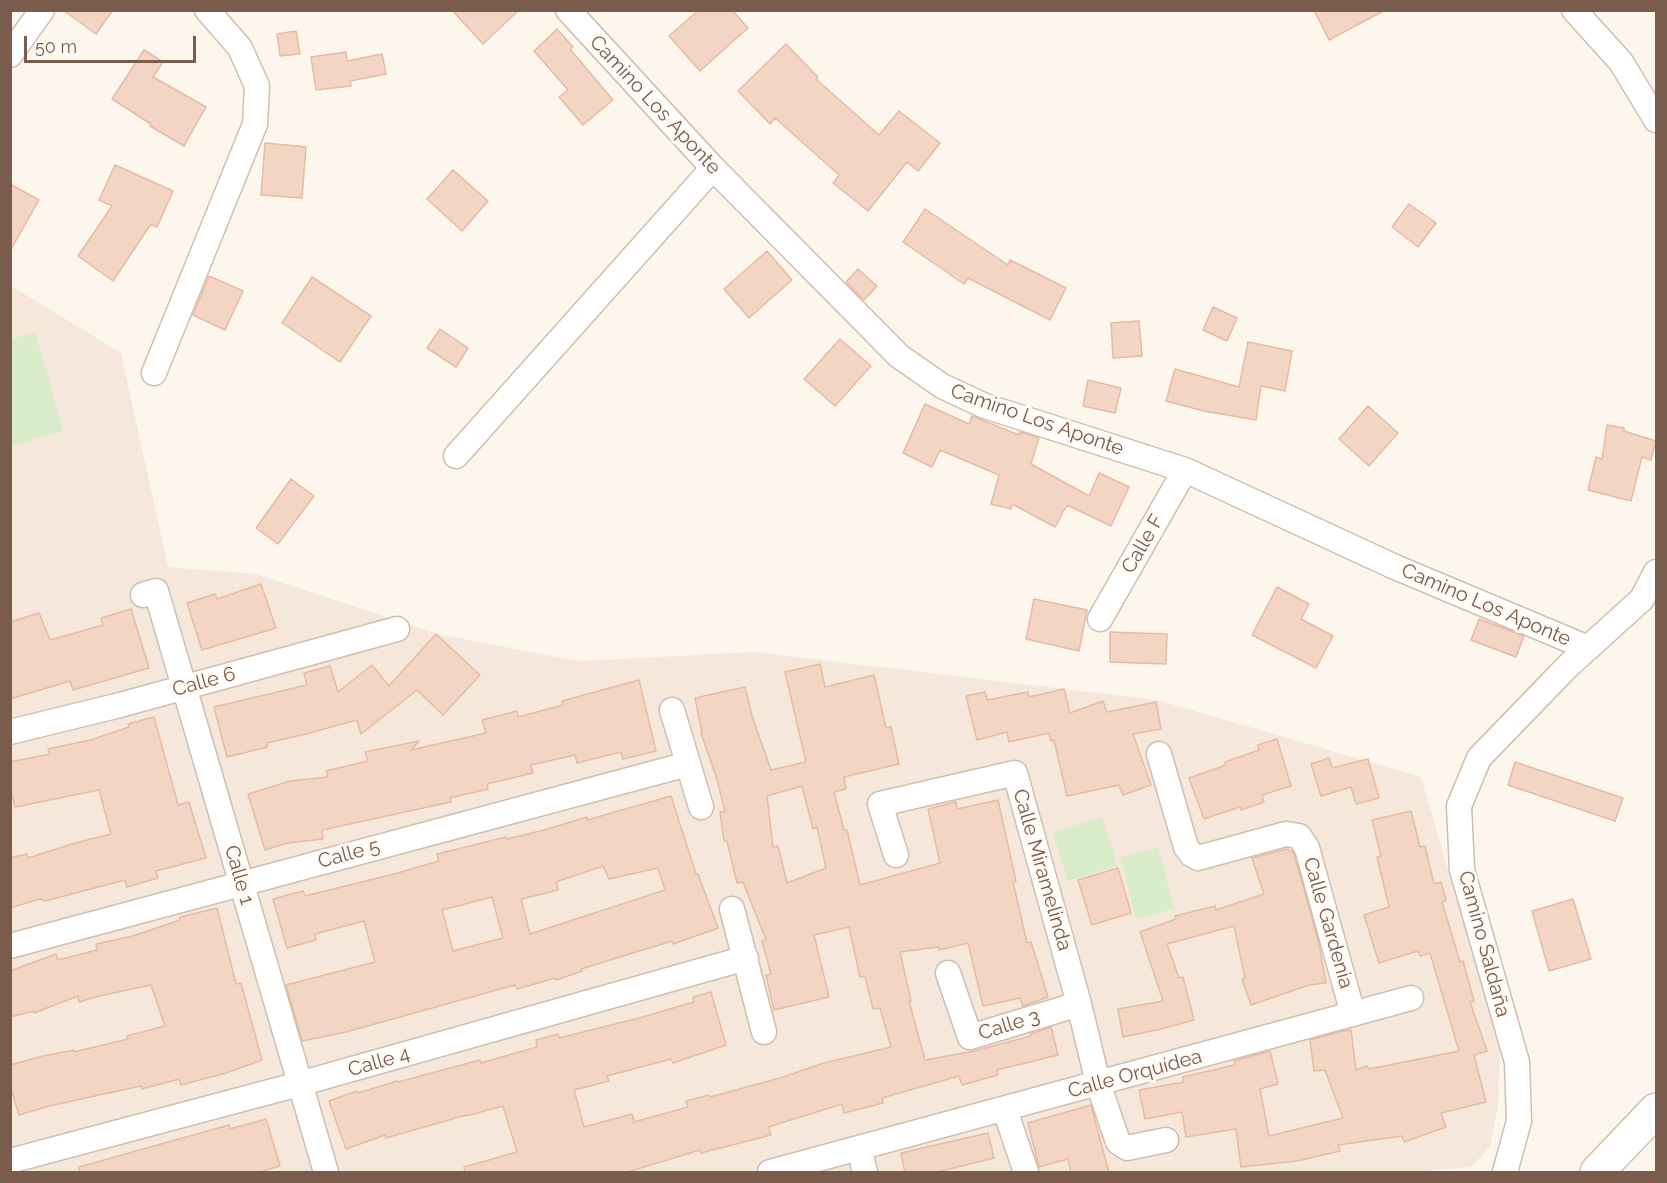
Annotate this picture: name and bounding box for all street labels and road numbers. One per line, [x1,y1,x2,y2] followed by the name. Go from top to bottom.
[584,30,726,180] street label: Camino Los Aponte
[947,379,1127,461] street label: Camino Los Aponte
[1117,510,1169,578] street label: Calle F
[1398,558,1574,652] street label: Camino Los Aponte
[170,662,238,702] street label: Calle 6
[1007,786,1077,954] street label: Calle Miramelinda
[315,834,383,874] street label: Calle 5
[219,842,259,908] street label: Calle 1
[1298,855,1358,991] street label: Calle Gardenia
[1453,868,1515,1020] street label: Camino Saldaña
[975,1004,1043,1046] street label: Calle 3
[345,1042,413,1082] street label: Calle 4
[1065,1045,1205,1103] street label: Calle Orquídea

